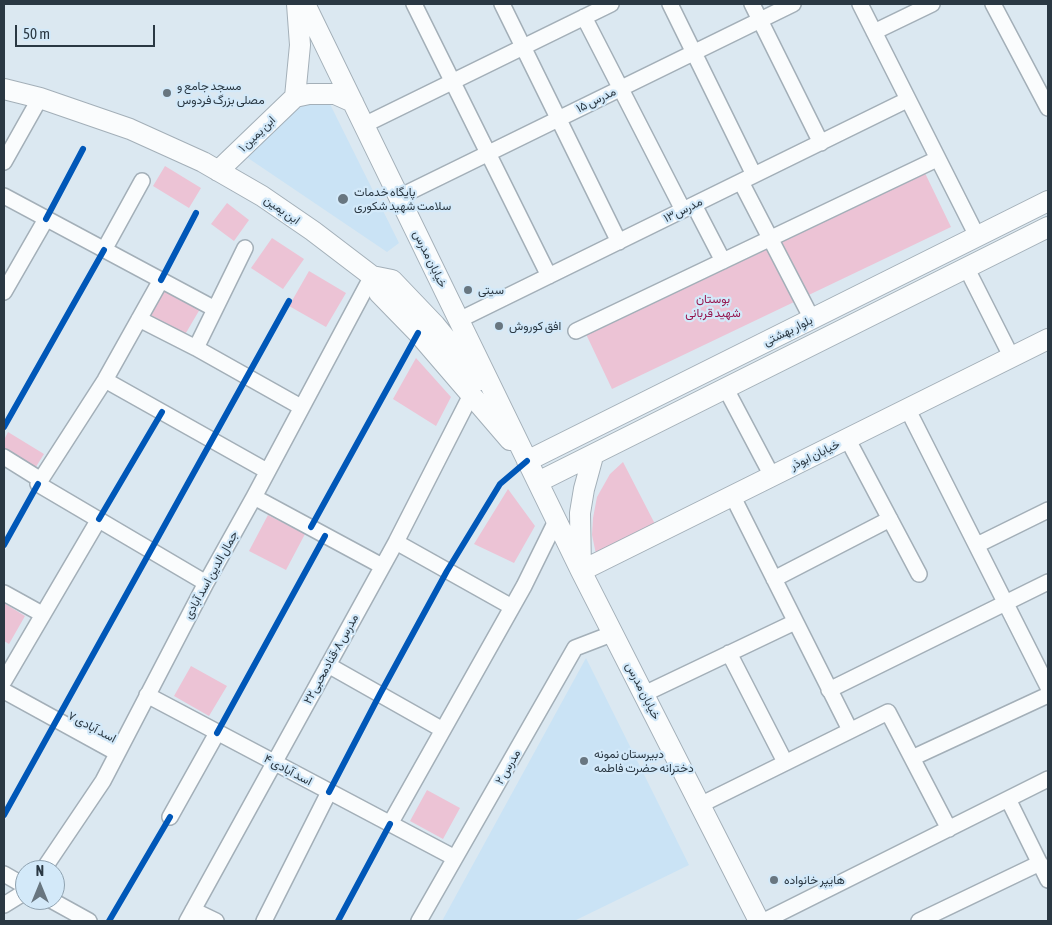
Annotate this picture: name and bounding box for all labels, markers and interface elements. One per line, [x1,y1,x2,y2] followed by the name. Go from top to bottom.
[18,15,158,47] scale bar
[23,25,50,42] text: 50 m
[177,79,265,107] place label: مسجد جامع و مصلی بزرگ فردوس
[574,84,618,116] street label: مدرس ۱۵
[161,87,173,99] marker: مسجد جامع و مصلی بزرگ فردوس
[236,113,278,155] street label: ابن یمین ۱
[354,185,451,213] place label: پایگاه خدمات سلامت شهید شکوری
[261,192,303,228] street label: ابن یمین
[336,192,350,206] marker: پایگاه خدمات سلامت شهید شکوری
[661,194,705,226] street label: مدرس۱۳
[410,228,450,290] street label: خیابان مدرس
[478,283,504,297] place label: سیتی
[462,284,474,296] marker: سیتی
[685,292,741,320] park label: بوستان شهید قربانی
[761,313,815,349] street label: بلوار بهشتی
[509,319,561,333] place label: افق کوروش
[493,320,505,332] marker: افق کوروش
[788,437,842,473] street label: خیابان ابوذر
[181,528,241,622] street label: جمال الدین اسد آبادی
[300,612,362,706] street label: مدرس ۸-قنادمحبی۲۲
[622,660,664,722] street label: خیابان مدرس
[65,708,119,746] street label: اسد آبادی ۷
[492,747,524,787] street label: مدرس ۲
[594,747,694,775] place label: دبیرستان نمونه دخترانه حضرت فاطمه
[261,751,315,789] street label: اسد آبادی ۴
[578,755,590,767] marker: دبیرستان نمونه دخترانه حضرت فاطمه
[15,860,65,910] north arrow
[36,863,44,879] text: N
[784,873,845,887] place label: هایپر خانواده
[768,874,780,886] marker: هایپر خانواده

